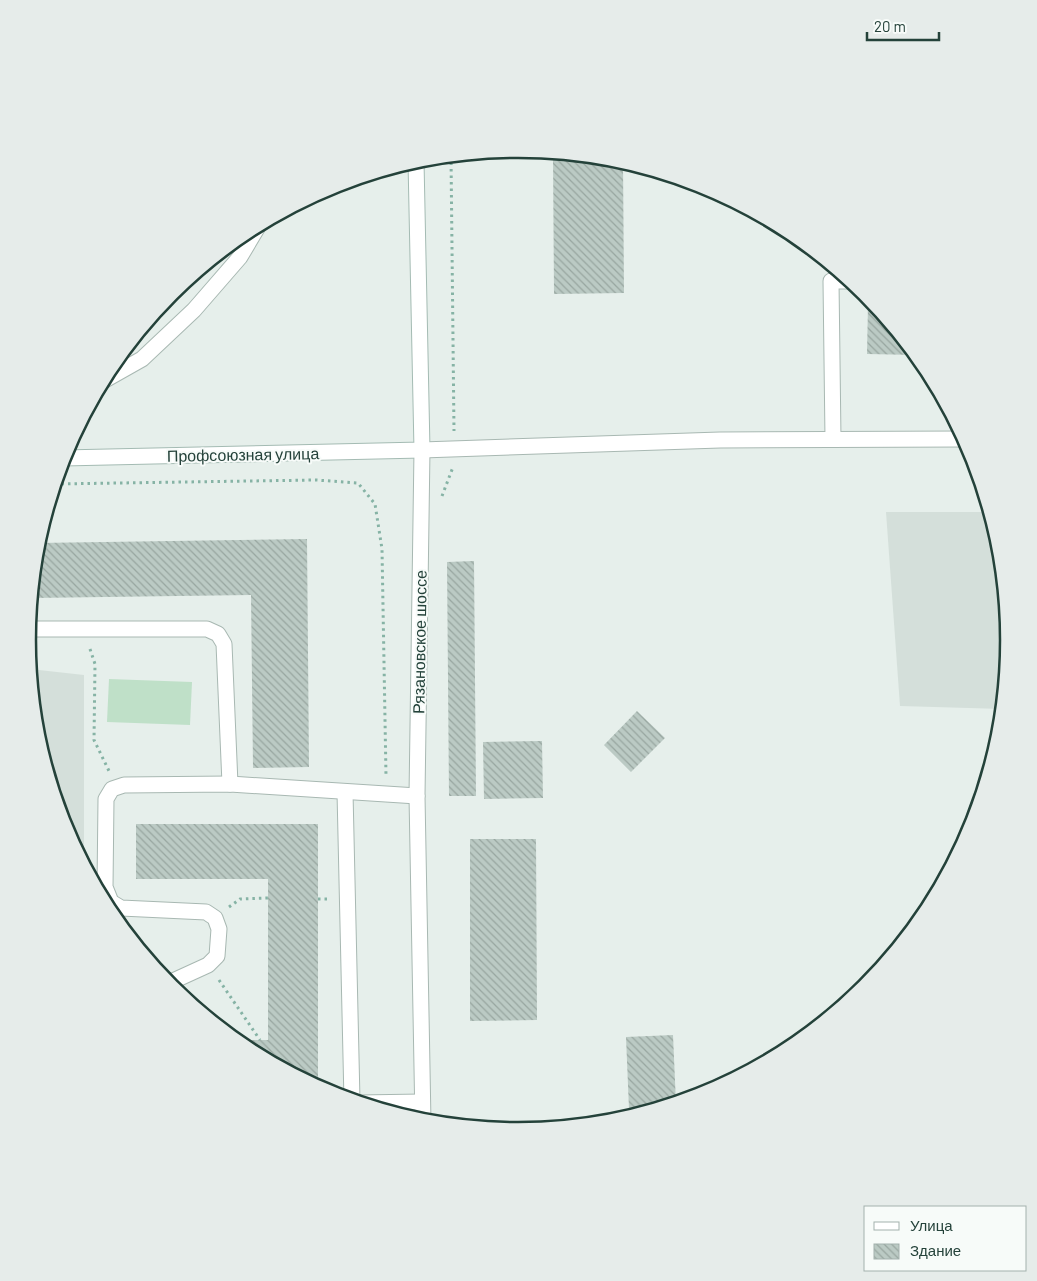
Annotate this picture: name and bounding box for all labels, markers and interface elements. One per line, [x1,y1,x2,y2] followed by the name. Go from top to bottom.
[867,10,940,42] scale bar
[874,17,906,35] text: 20 m
[167,443,319,465] street label: Профсоюзная улица
[408,570,430,714] street label: Рязановское шоссе
[864,1206,1027,1271] legend
[910,1216,953,1234] text: Улица
[910,1241,961,1259] text: Здание

